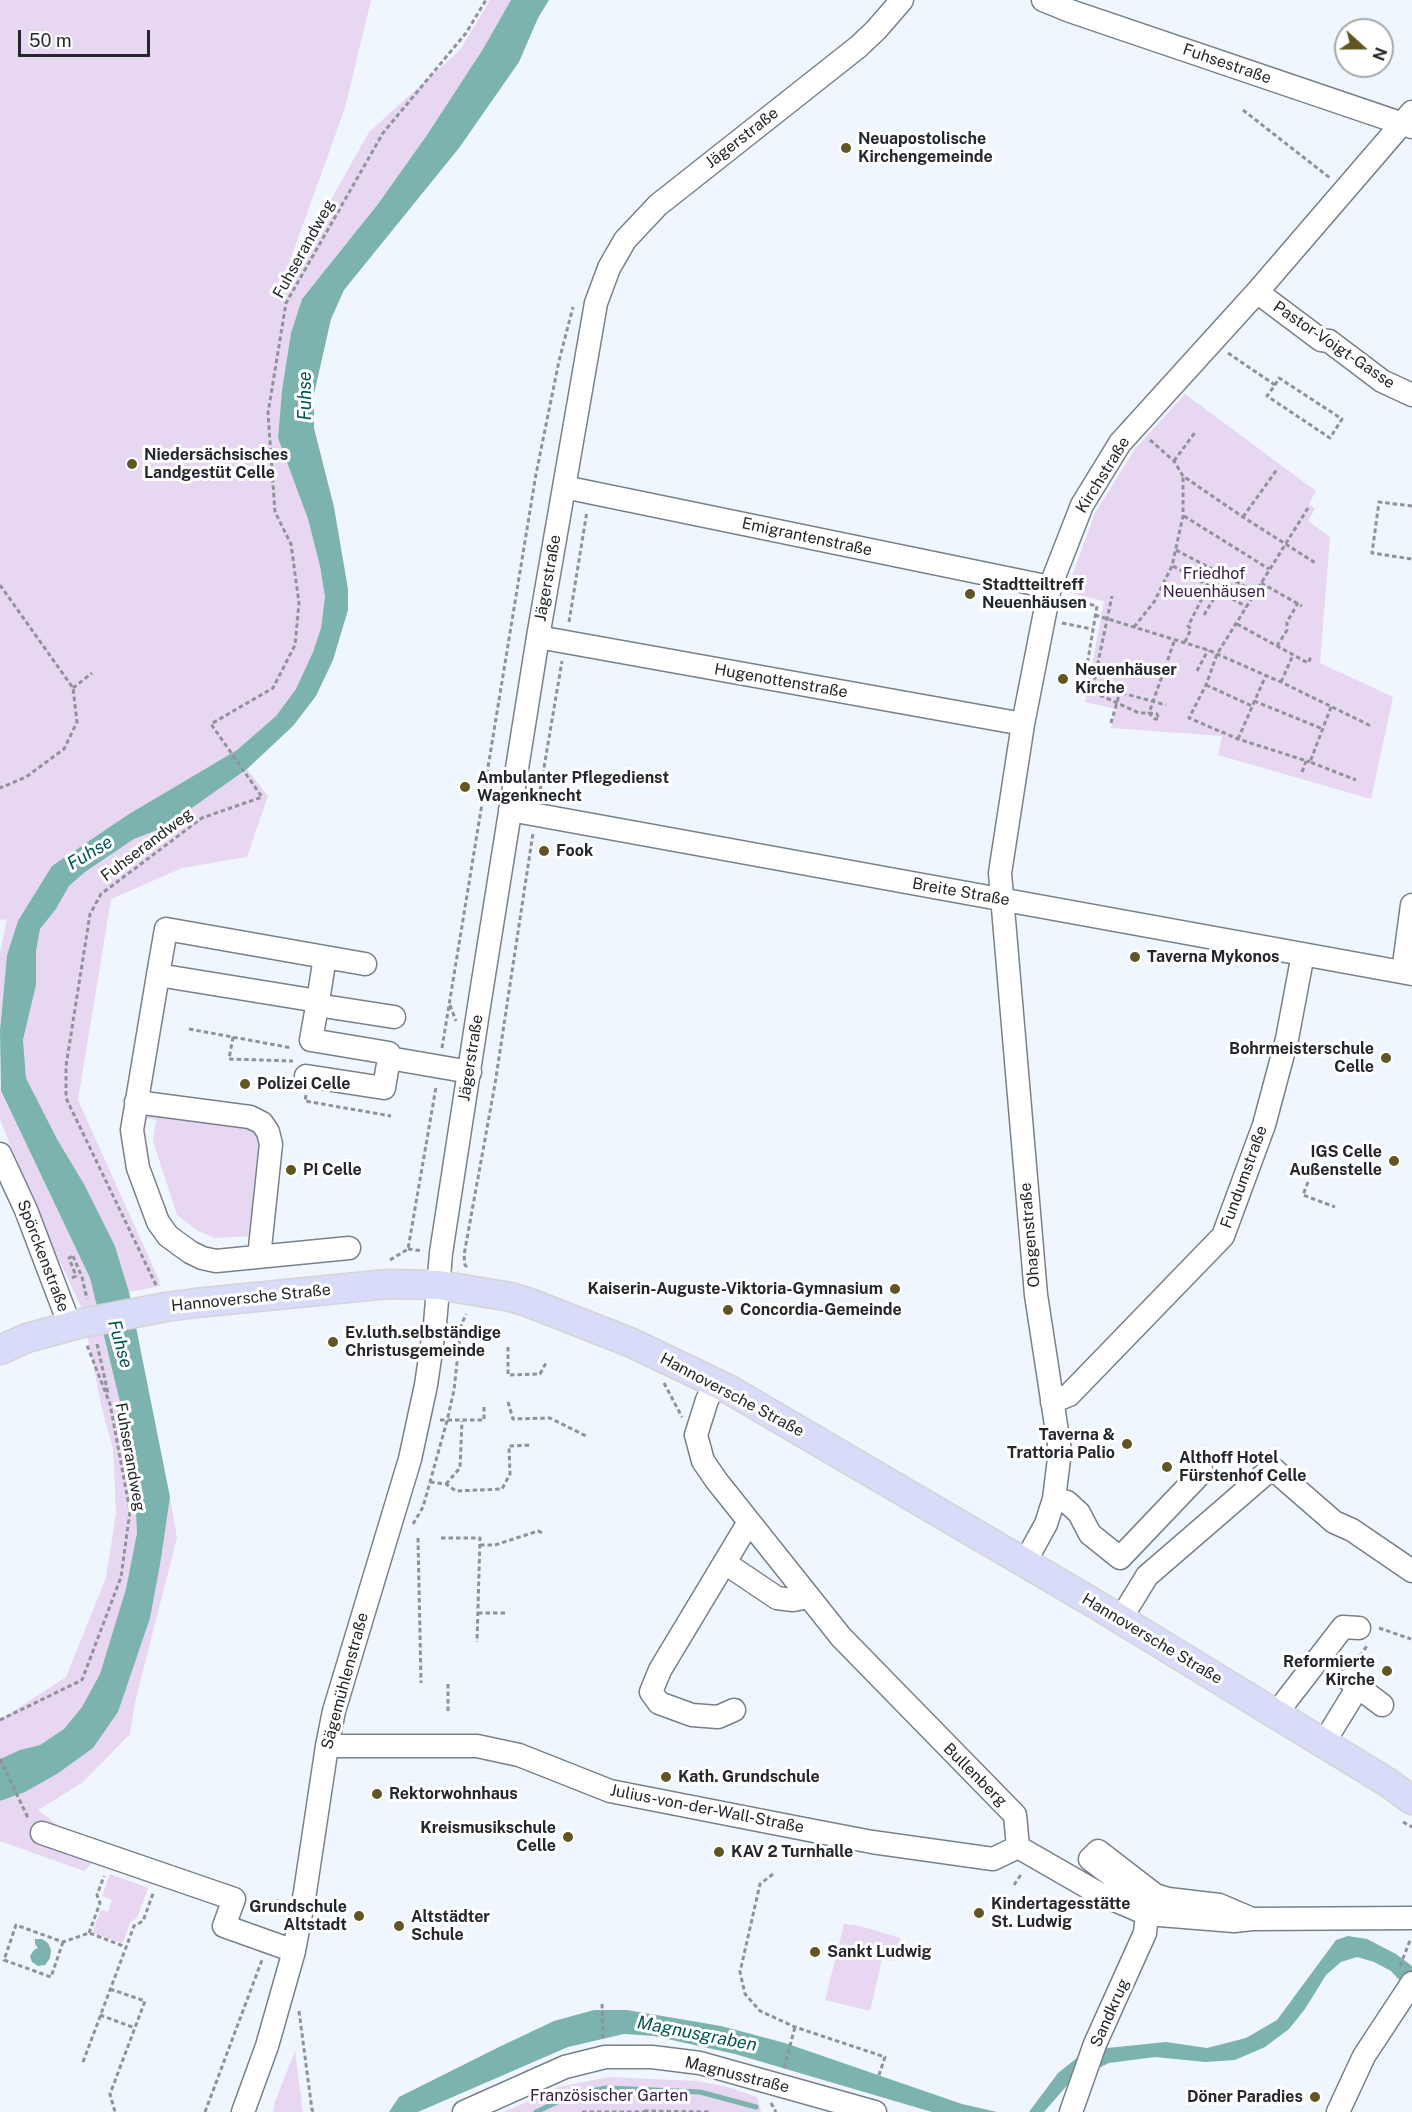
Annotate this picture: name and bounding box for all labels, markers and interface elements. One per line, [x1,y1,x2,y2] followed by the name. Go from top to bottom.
[21,18,153,56] scale bar
[1334,18,1394,78] north arrow
[29,30,72,51] text: 50 m
[1180,40,1274,88] street label: Fuhsestraße
[1368,45,1391,63] text: N
[702,104,782,172] street label: Jägerstraße
[858,129,993,167] place label: Neuapostolische Kirchengemeinde
[839,141,853,155] marker: Neuapostolische Kirchengemeinde
[269,196,339,302] street label: Fuhserandweg
[1270,297,1398,393] street label: Pastor-Voigt-Gasse
[294,372,316,420] water label: Fuhse
[1072,433,1134,517] street label: Kirchstraße
[144,445,288,483] place label: Niedersächsisches Landgestüt Celle
[125,457,139,471] marker: Niedersächsisches Landgestüt Celle
[740,514,874,560] street label: Emigrantenstraße
[531,533,565,623] street label: Jägerstraße
[1163,564,1265,602] park label: Friedhof Neuenhäusen
[982,575,1087,613] place label: Stadtteiltreff Neuenhäusen
[963,587,977,601] marker: Stadtteiltreff Neuenhäusen
[713,660,849,702] street label: Hugenottenstraße
[1075,660,1177,698] place label: Neuenhäuser Kirche
[1056,672,1070,686] marker: Neuenhäuser Kirche
[477,768,669,806] place label: Ambulanter Pflegedienst Wagenknecht
[458,780,472,794] marker: Ambulanter Pflegedienst Wagenknecht
[97,804,197,886] street label: Fuhserandweg
[63,831,117,875] water label: Fuhse
[556,841,593,861] place label: Fook
[537,844,551,858] marker: Fook
[911,874,1011,910] street label: Breite Straße
[1147,947,1279,967] place label: Taverna Mykonos
[1128,950,1142,964] marker: Taverna Mykonos
[455,1013,487,1103] street label: Jägerstraße
[1229,1039,1374,1077] place label: Bohrmeisterschule Celle
[1379,1051,1393,1065] marker: Bohrmeisterschule Celle
[257,1074,351,1094] place label: Polizei Celle
[238,1077,252,1091] marker: Polizei Celle
[1216,1123,1272,1231] street label: Fundumstraße
[1289,1142,1382,1180] place label: IGS Celle Außenstelle
[1387,1154,1401,1168] marker: IGS Celle Außenstelle
[303,1160,362,1180] place label: PI Celle
[284,1163,298,1177] marker: PI Celle
[1016,1182,1044,1288] street label: Ohagenstraße
[13,1197,73,1315] street label: Spörckenstraße
[588,1279,883,1299] place label: Kaiserin-Auguste-Viktoria-Gymnasium
[170,1280,332,1316] street label: Hannoversche Straße
[888,1282,902,1296] marker: Kaiserin-Auguste-Viktoria-Gymnasium
[740,1300,902,1320] place label: Concordia-Gemeinde
[721,1303,735,1317] marker: Concordia-Gemeinde
[103,1317,137,1371] water label: Fuhse
[345,1323,501,1361] place label: Ev.luth.selbständige Christusgemeinde
[326,1335,340,1349] marker: Ev.luth.selbständige Christusgemeinde
[657,1349,807,1441] street label: Hannoversche Straße
[111,1401,149,1513] street label: Fuhserandweg
[1007,1425,1115,1463] place label: Taverna & Trattoria Palio
[1120,1437,1134,1451] marker: Taverna & Trattoria Palio
[1179,1448,1306,1486] place label: Althoff Hotel Fürstenhof Celle
[1160,1460,1174,1474] marker: Althoff Hotel Fürstenhof Celle
[1078,1589,1226,1689] street label: Hannoversche Straße
[318,1610,372,1752] street label: Sägemühlenstraße
[1283,1652,1375,1690] place label: Reformierte Kirche
[1380,1664,1394,1678] marker: Reformierte Kirche
[939,1739,1011,1811] street label: Bullenberg
[678,1767,820,1787] place label: Kath. Grundschule
[659,1770,673,1784] marker: Kath. Grundschule
[608,1781,806,1837] street label: Julius-von-der-Wall-Straße
[389,1784,518,1804] place label: Rektorwohnhaus
[370,1787,384,1801] marker: Rektorwohnhaus
[420,1818,556,1856] place label: Kreismusikschule Celle
[561,1830,575,1844] marker: Kreismusikschule Celle
[731,1842,853,1862] place label: KAV 2 Turnhalle
[712,1845,726,1859] marker: KAV 2 Turnhalle
[991,1894,1130,1932] place label: Kindertagesstätte St. Ludwig
[249,1897,347,1935] place label: Grundschule Altstadt
[972,1906,986,1920] marker: Kindertagesstätte St. Ludwig
[411,1907,490,1945] place label: Altstädter Schule
[352,1909,366,1923] marker: Grundschule Altstadt
[392,1919,406,1933] marker: Altstädter Schule
[827,1942,932,1962] place label: Sankt Ludwig
[808,1945,822,1959] marker: Sankt Ludwig
[1086,1976,1134,2050] street label: Sandkrug
[635,2012,759,2056] water label: Magnusgraben
[683,2053,791,2097] street label: Magnusstraße
[530,2086,688,2106] park label: Französischer Garten
[1187,2087,1303,2107] place label: Döner Paradies
[1308,2090,1322,2104] marker: Döner Paradies

